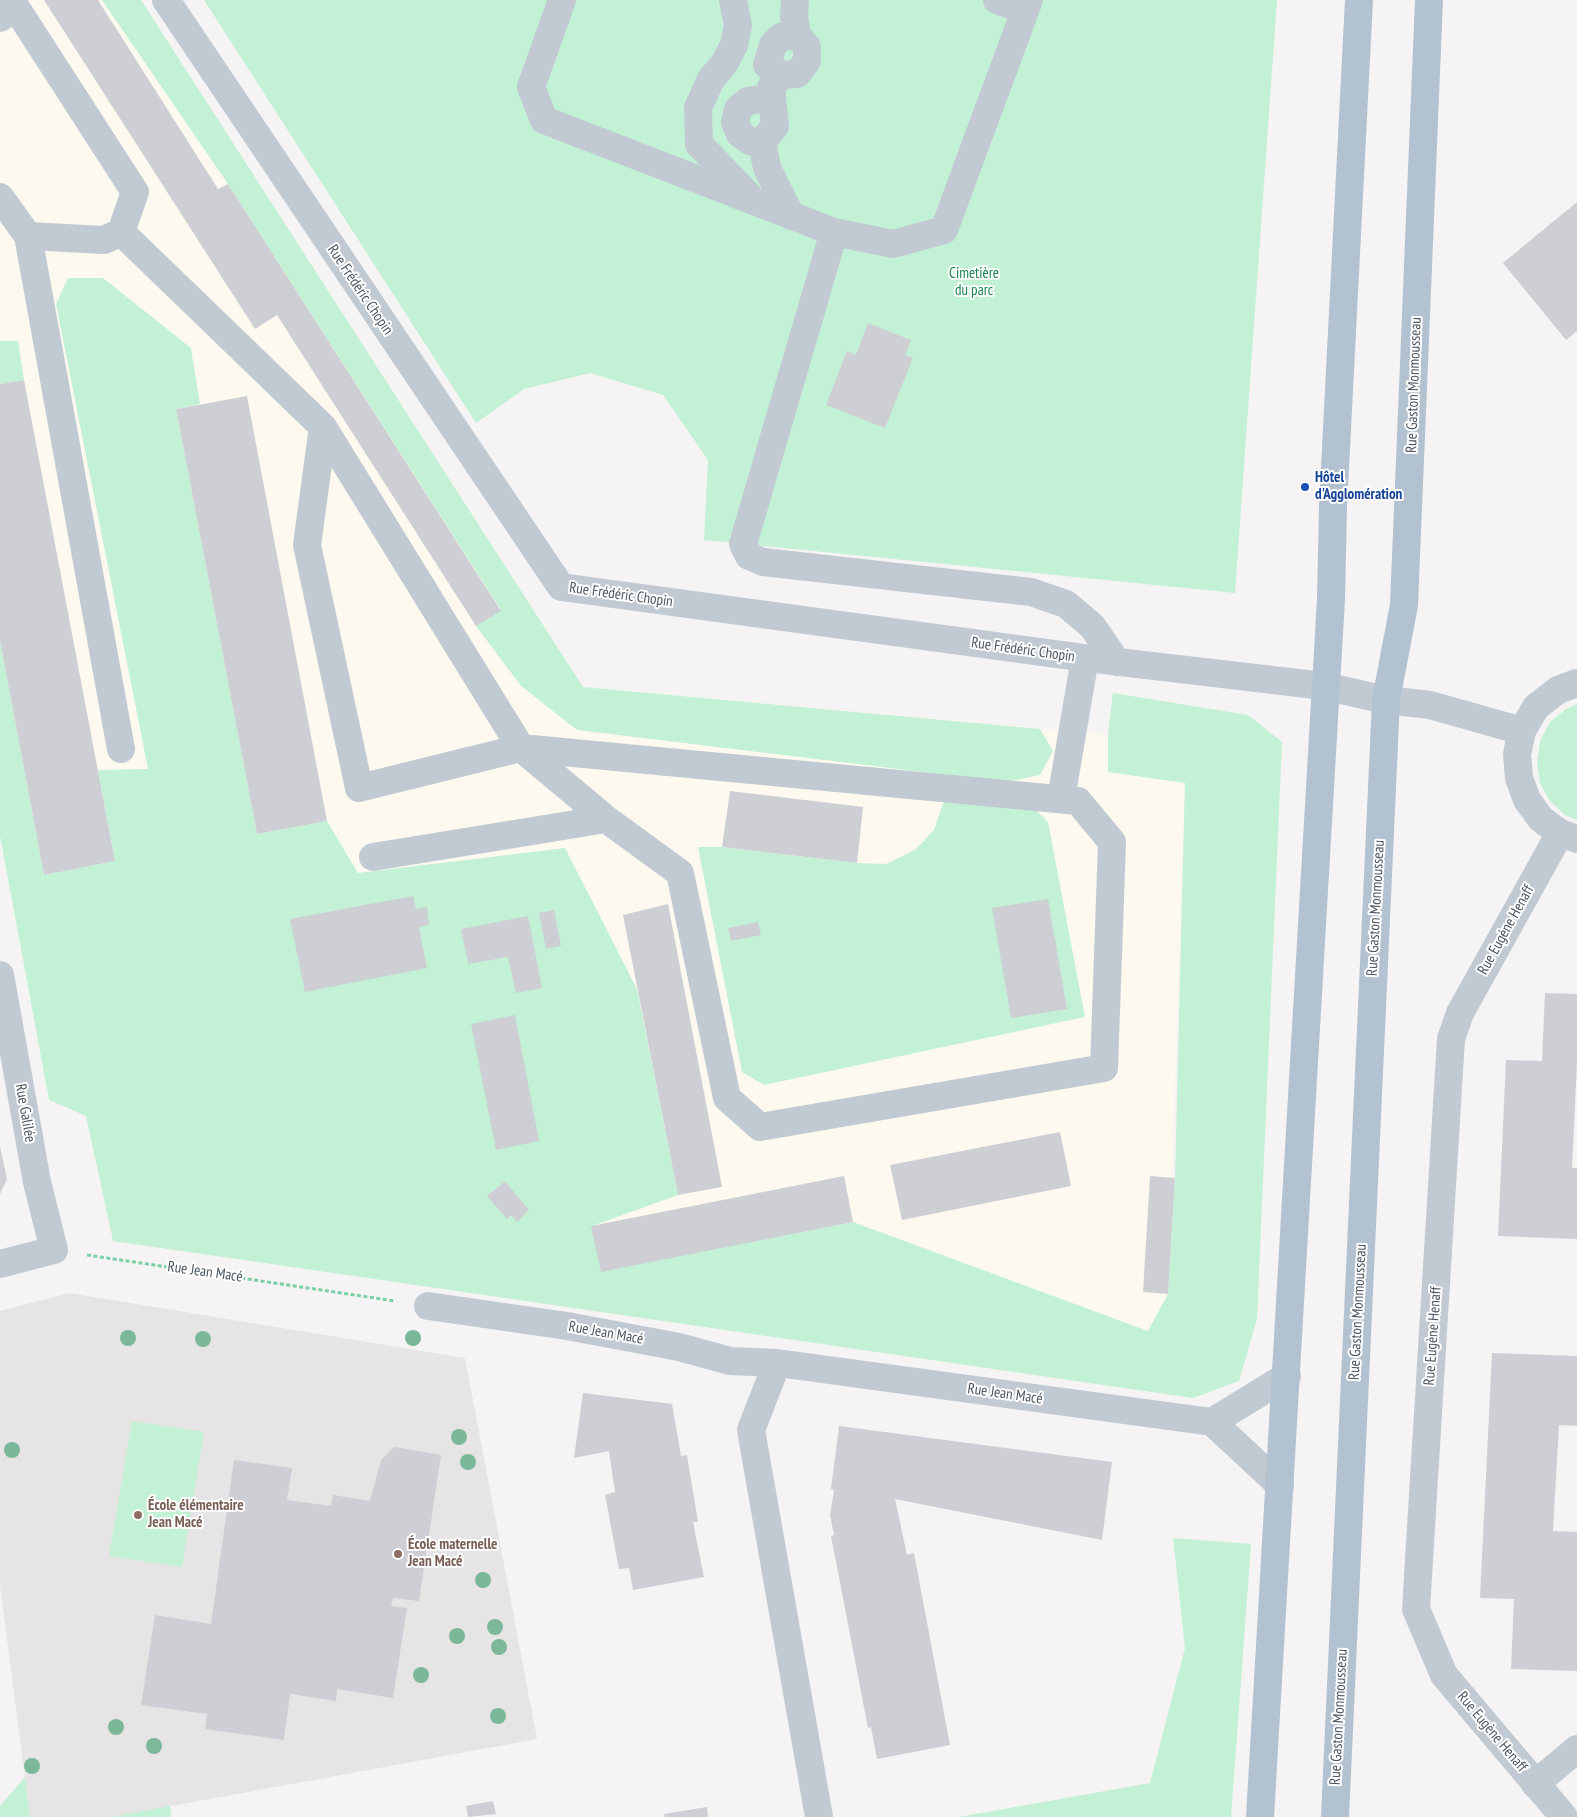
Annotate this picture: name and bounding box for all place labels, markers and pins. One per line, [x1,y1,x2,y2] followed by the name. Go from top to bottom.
[1315,469,1402,504] place label: Hôtel d'Agglomération
[1299,481,1311,493] marker: Hôtel d'Agglomération
[148,1497,244,1532] place label: École élémentaire Jean Macé
[132,1509,144,1521] marker: École élémentaire Jean Macé
[408,1536,498,1571] place label: École maternelle Jean Macé
[392,1548,404,1560] marker: École maternelle Jean Macé

